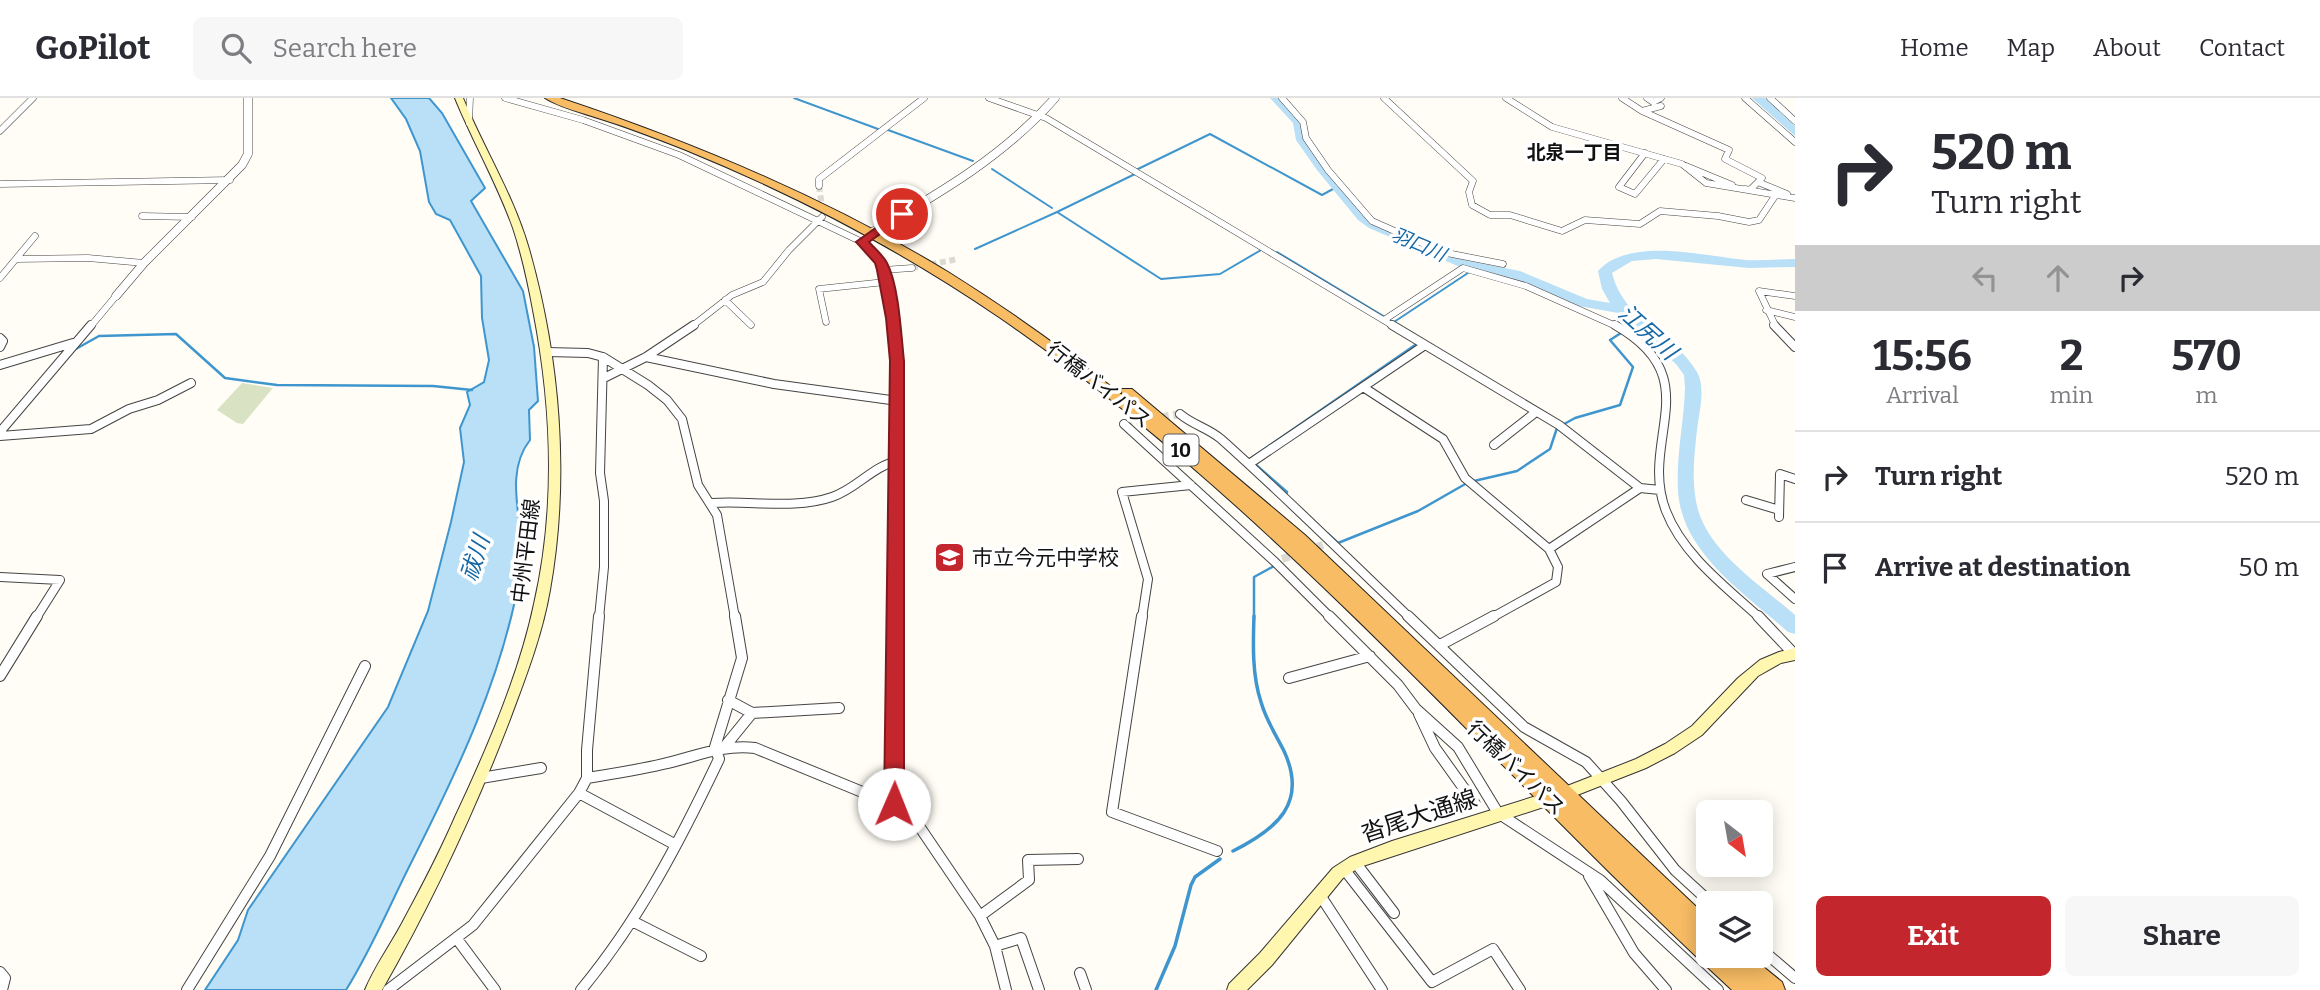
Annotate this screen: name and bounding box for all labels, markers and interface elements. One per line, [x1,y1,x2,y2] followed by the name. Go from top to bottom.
[193,17,683,80] search box
[35,28,151,68] text: GoPilot
[217,29,255,67] icon: search
[273,33,417,64] text: Search here
[1900,34,1969,62] text: Home
[2007,34,2055,62] text: Map
[2093,34,2161,62] text: About
[2199,34,2285,62] text: Contact
[1931,123,2071,182] text: 520 m
[1816,126,1907,217] icon: right
[1526,141,1622,164] district label: 北泉一丁目
[1931,183,2082,221] text: Turn right
[872,184,932,244] pin
[883,195,921,233] icon: arrive
[1388,223,1451,267] water label: 羽口川
[1966,259,2004,297] icon: left
[2039,259,2077,297] icon: ahead
[2112,259,2150,297] icon: right
[1613,299,1685,367] water label: 江尻川
[1873,331,1972,381] text: 15:56
[2060,331,2083,381] text: 2
[2171,331,2242,381] text: 570
[1042,336,1156,434] street label: 行橋バイパス
[1886,381,1959,409] text: Arrival
[2050,381,2093,409] text: min
[2196,381,2218,409] text: m
[1164,434,1198,466] road number: 10
[1816,458,1854,496] icon: right
[1875,461,2002,492] text: Turn right
[2225,461,2299,492] text: 520 m
[507,497,545,605] street label: 中州平田線
[455,529,496,584] water label: 祓川
[932,541,966,575] school or university icon: 市立今元中学校
[972,545,1119,571] place label: 市立今元中学校
[1816,549,1854,587] icon: arrive
[1875,552,2130,583] text: Arrive at destination
[2238,552,2299,583] text: 50 m
[1462,715,1570,821] street label: 行橋バイパス
[857,767,931,841] position arrow
[1358,784,1480,848] street label: 沓尾大通線
[1696,800,1773,877] north arrow
[1696,800,1773,968] map controls
[1696,891,1773,968] button: layers
[1816,896,2051,976] button: Exit
[2065,896,2299,976] button: Share

